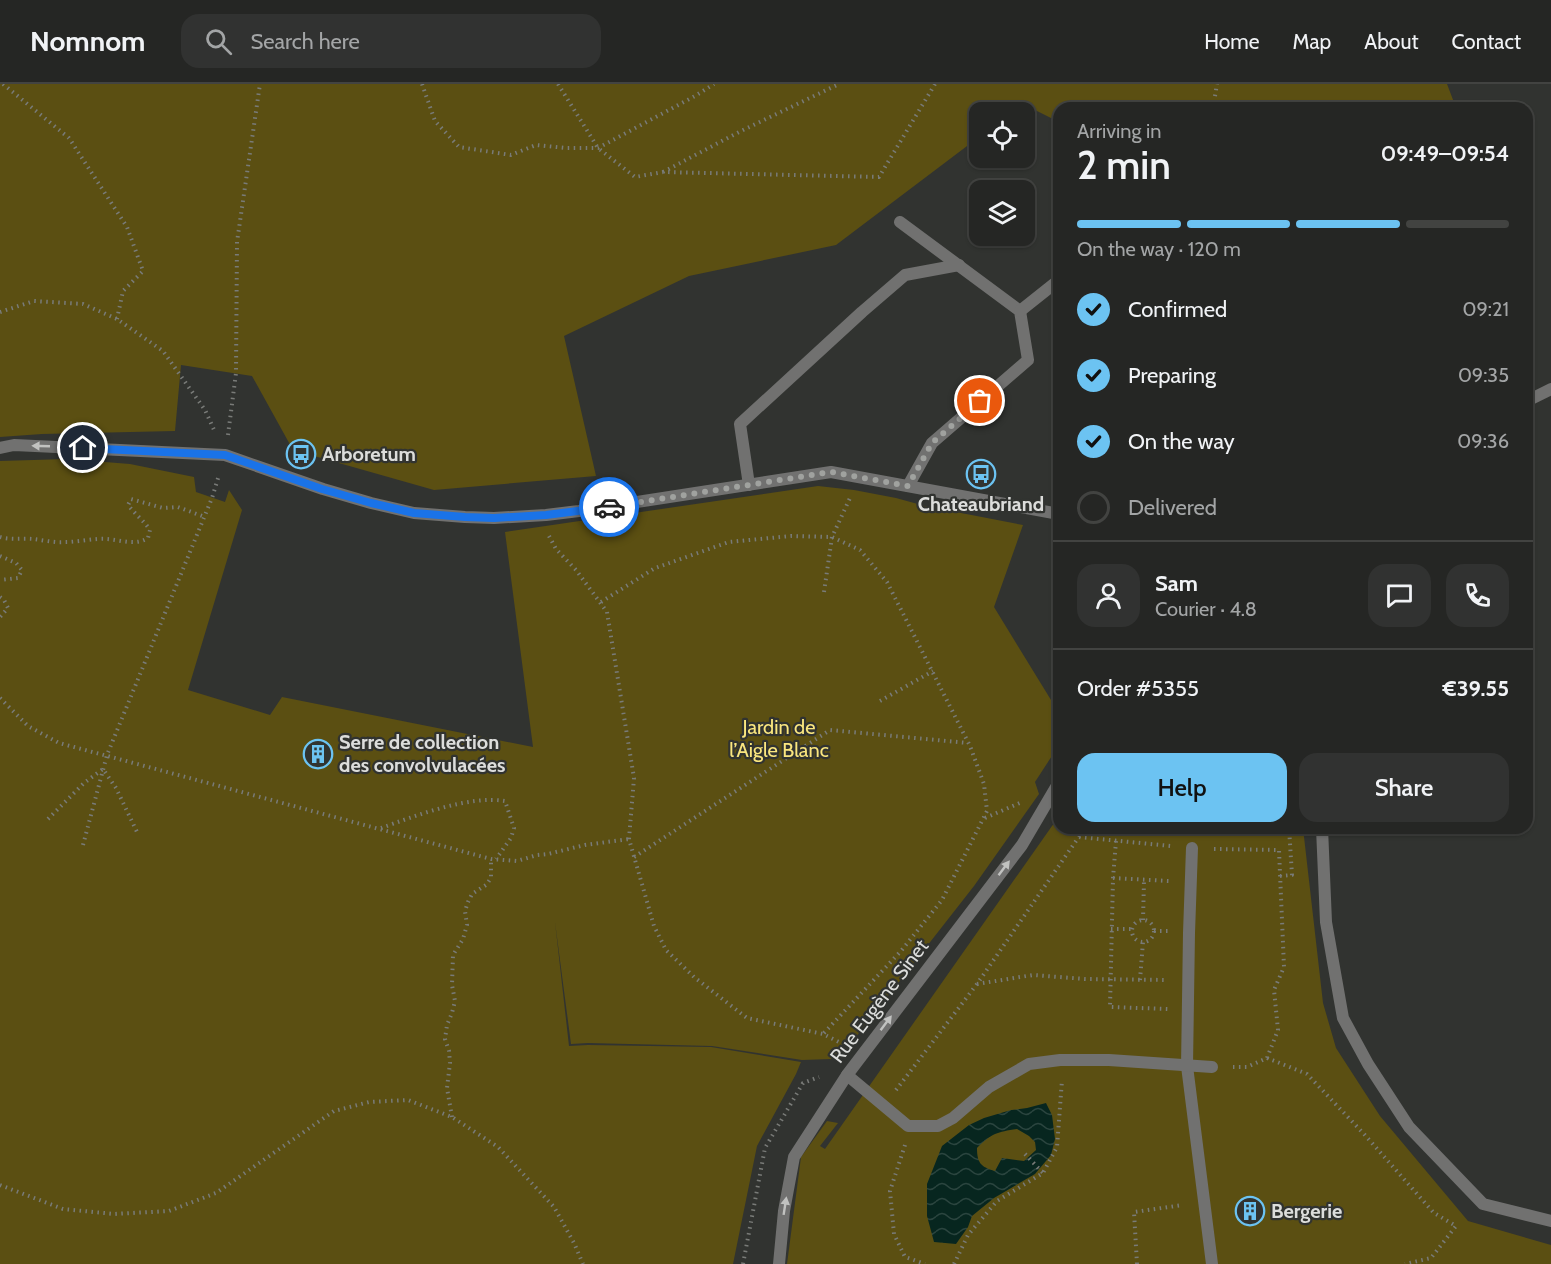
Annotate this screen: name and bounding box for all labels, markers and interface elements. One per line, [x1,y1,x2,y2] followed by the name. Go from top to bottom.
[181,14,601,68] search box
[30,24,145,58] text: Nomnom
[202,25,235,58] icon: search
[250,28,360,55] text: Search here
[1204,29,1260,54] text: Home
[1293,29,1331,54] text: Map
[1364,29,1418,54] text: About
[1451,29,1521,54] text: Contact
[969,102,1035,246] map controls
[969,102,1035,168] button: locate
[1077,119,1161,143] text: Arriving in
[1381,140,1509,167] text: 09:49–09:54
[1077,141,1171,189] text: 2 min
[969,180,1035,246] button: layers
[1077,237,1241,261] text: On the way · 120 m
[1077,293,1110,326] icon: check
[1128,296,1227,323] text: Confirmed
[1463,297,1509,321] text: 09:21
[1077,359,1110,392] icon: check
[1128,362,1216,389] text: Preparing
[1458,363,1509,387] text: 09:35
[954,375,1005,426] pin
[963,384,996,417] icon: bag
[57,422,108,473] pin
[1077,425,1110,458] icon: check
[1128,428,1235,455] text: On the way
[1457,429,1509,453] text: 09:36
[66,431,99,464] icon: home
[285,438,317,470] bus stop icon: Arboretum
[31,441,50,450] one-way arrow
[322,442,416,466] place label: Arboretum
[965,458,997,490] bus stop icon: Chateaubriand
[579,477,639,537] courier
[593,491,626,524] icon: car
[918,492,1044,516] place label: Chateaubriand
[1128,494,1217,521] text: Delivered
[1077,564,1140,627] button: person
[1368,564,1431,627] button: chat
[1446,564,1509,627] button: phone
[1155,570,1198,597] text: Sam
[1155,597,1257,621] text: Courier · 4.8
[1077,675,1199,702] text: Order #5355
[1443,675,1509,702] text: €39.55
[729,715,829,762] park label: Jardin de l’Aigle Blanc
[339,730,505,777] place label: Serre de collection des convolvulacées
[302,738,334,770] building icon: Serre de collection des convolvulacées
[1077,753,1287,822] button: Help
[1299,753,1509,822] button: Share
[998,861,1010,876] one-way arrow
[825,934,933,1067] street label: Rue Eugène Sinet
[880,1016,892,1031] one-way arrow
[1234,1195,1266,1227] building icon: Bergerie
[781,1196,790,1215] one-way arrow
[1271,1199,1342,1223] place label: Bergerie

